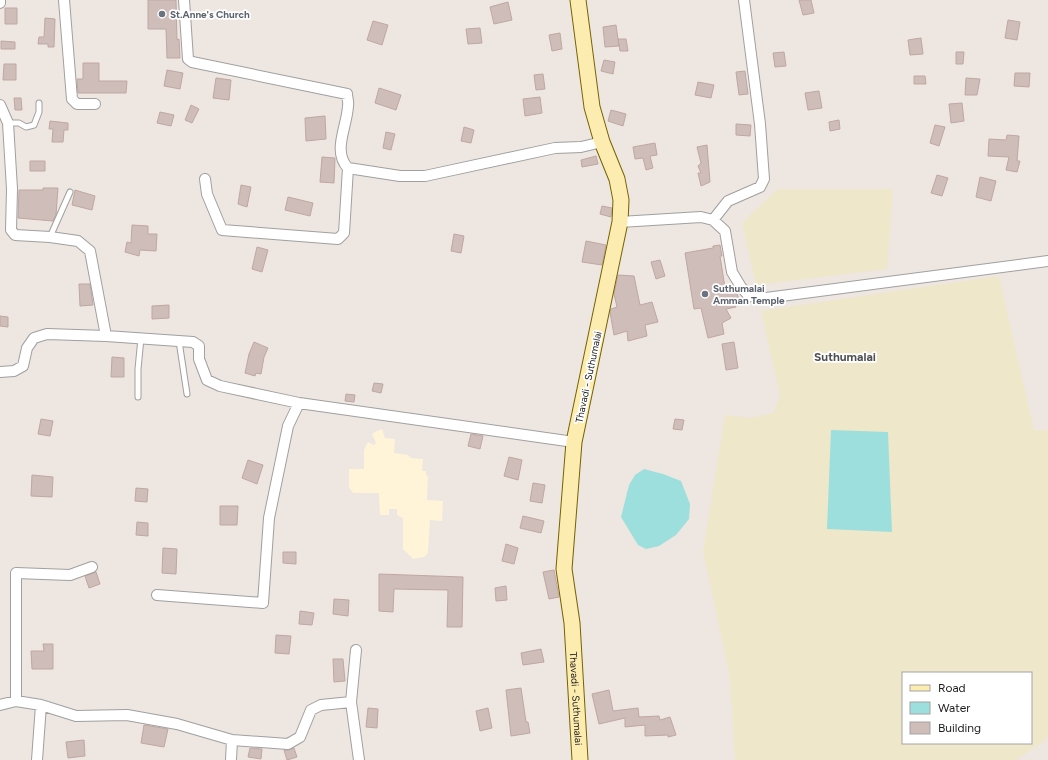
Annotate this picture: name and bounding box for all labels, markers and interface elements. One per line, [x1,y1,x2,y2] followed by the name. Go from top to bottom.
[170,8,250,21] place label: St.Anne's Church
[157,9,167,19] marker: St.Anne's Church
[713,282,785,307] place label: Suthumalai Amman Temple
[700,289,710,299] marker: Suthumalai Amman Temple
[572,330,605,424] street label: Thavadi - Suthumalai
[814,350,876,364] district label: Suthumalai
[567,651,585,746] street label: Thavadi - Suthumalai
[902,672,1032,744] legend
[938,681,966,695] text: Road
[938,701,970,715] text: Water
[938,721,981,735] text: Building

